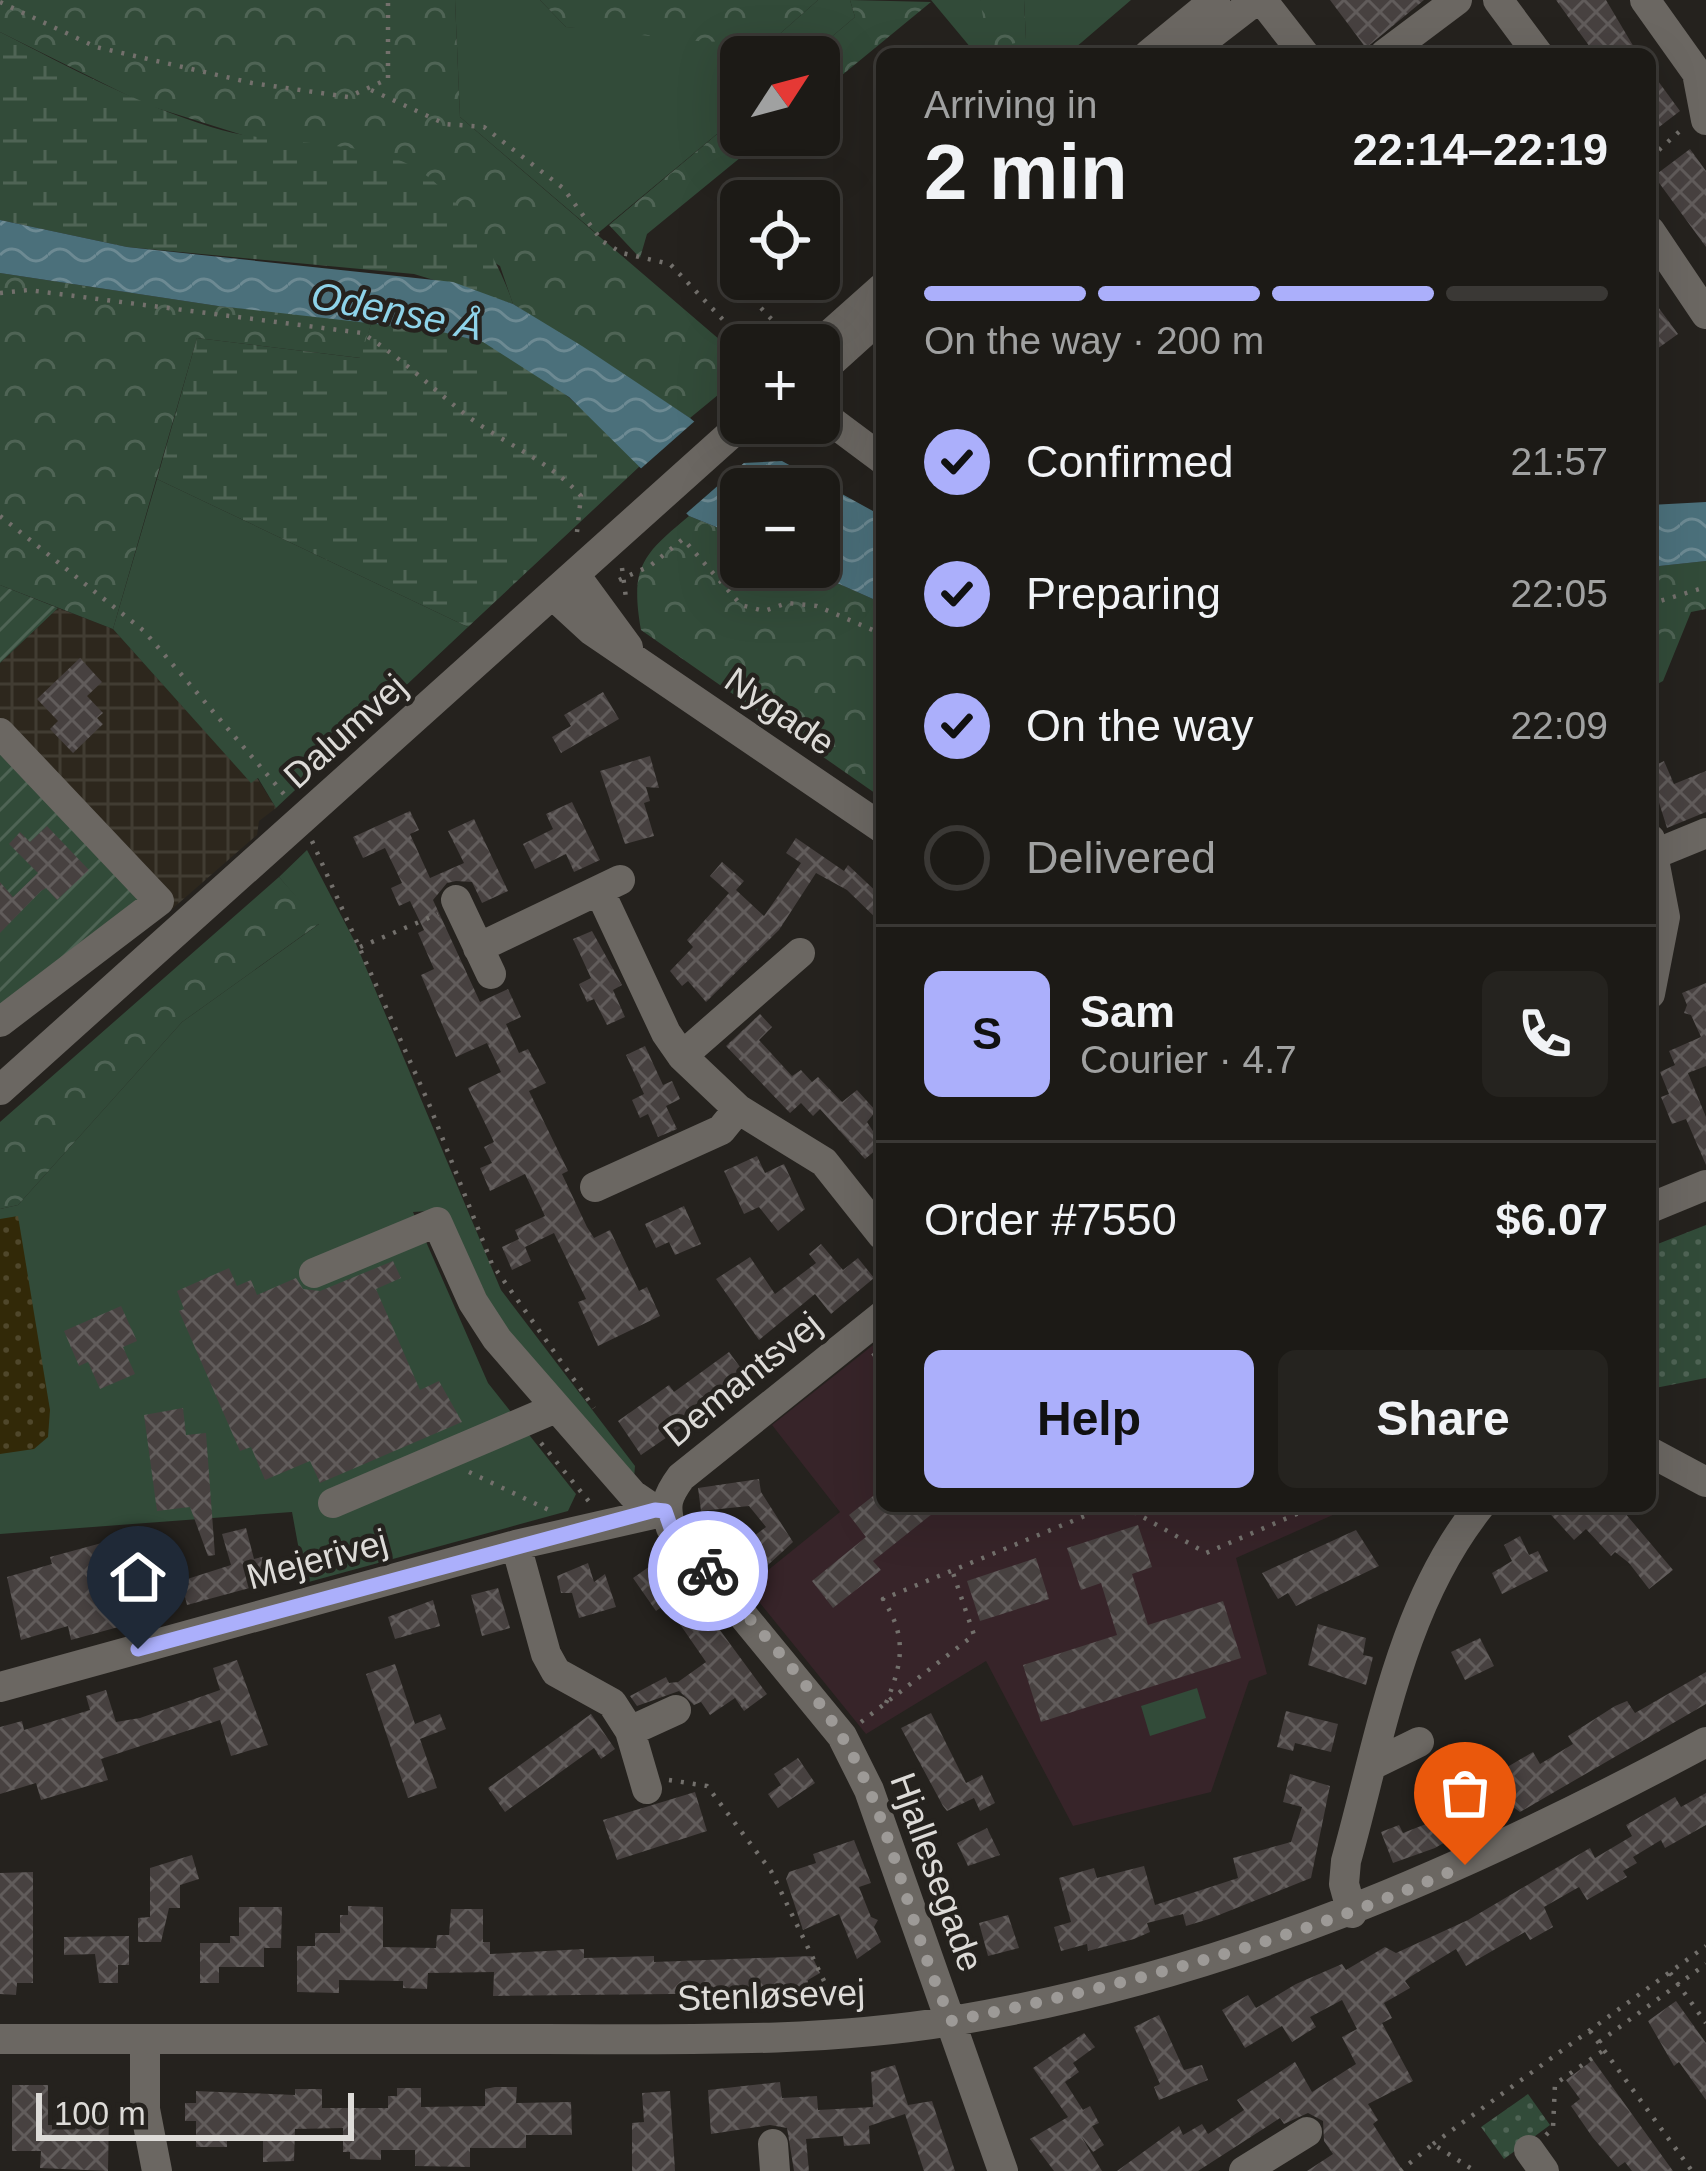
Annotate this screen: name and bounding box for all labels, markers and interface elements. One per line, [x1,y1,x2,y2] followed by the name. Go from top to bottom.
[720,36,840,156] north arrow
[720,36,840,588] map controls
[924,83,1097,126] text: Arriving in
[1353,124,1608,175] text: 22:14–22:19
[924,128,1128,216] text: 2 min
[720,180,840,300] button: locate
[308,273,486,349] water label: Odense Å
[924,319,1264,362] text: On the way · 200 m
[720,324,840,444] button: +
[924,429,990,495] icon: check
[1026,436,1234,487] text: Confirmed
[1510,440,1608,483] text: 21:57
[720,468,840,588] button: −
[924,561,990,627] icon: check
[1026,568,1221,619] text: Preparing
[1510,572,1608,615] text: 22:05
[717,659,843,763] street label: Nygade
[276,666,414,796] street label: Dalumvej
[924,693,990,759] icon: check
[1026,700,1254,751] text: On the way
[1510,704,1608,747] text: 22:09
[1026,832,1216,883] text: Delivered
[1482,971,1608,1097] button: phone
[1080,986,1175,1037] text: Sam
[972,1008,1002,1059] text: S
[1080,1038,1297,1081] text: Courier · 4.7
[924,1194,1177,1245] text: Order #7550
[1495,1194,1608,1245] text: $6.07
[655,1303,829,1455] street label: Demantsvej
[924,1350,1254,1488] button: Help
[1278,1350,1608,1488] button: Share
[648,1511,768,1631] courier
[242,1521,392,1597] street label: Mejerivej
[87,1526,189,1649] pin
[675,1538,741,1604] icon: bike
[105,1544,171,1610] icon: home
[1414,1742,1516,1865] pin
[1432,1760,1498,1826] icon: bag
[882,1767,992,1977] street label: Hjallesegade
[676,1971,866,2019] street label: Stenløsevej
[36,2087,354,2140] scale bar
[54,2095,146,2132] text: 100 m

